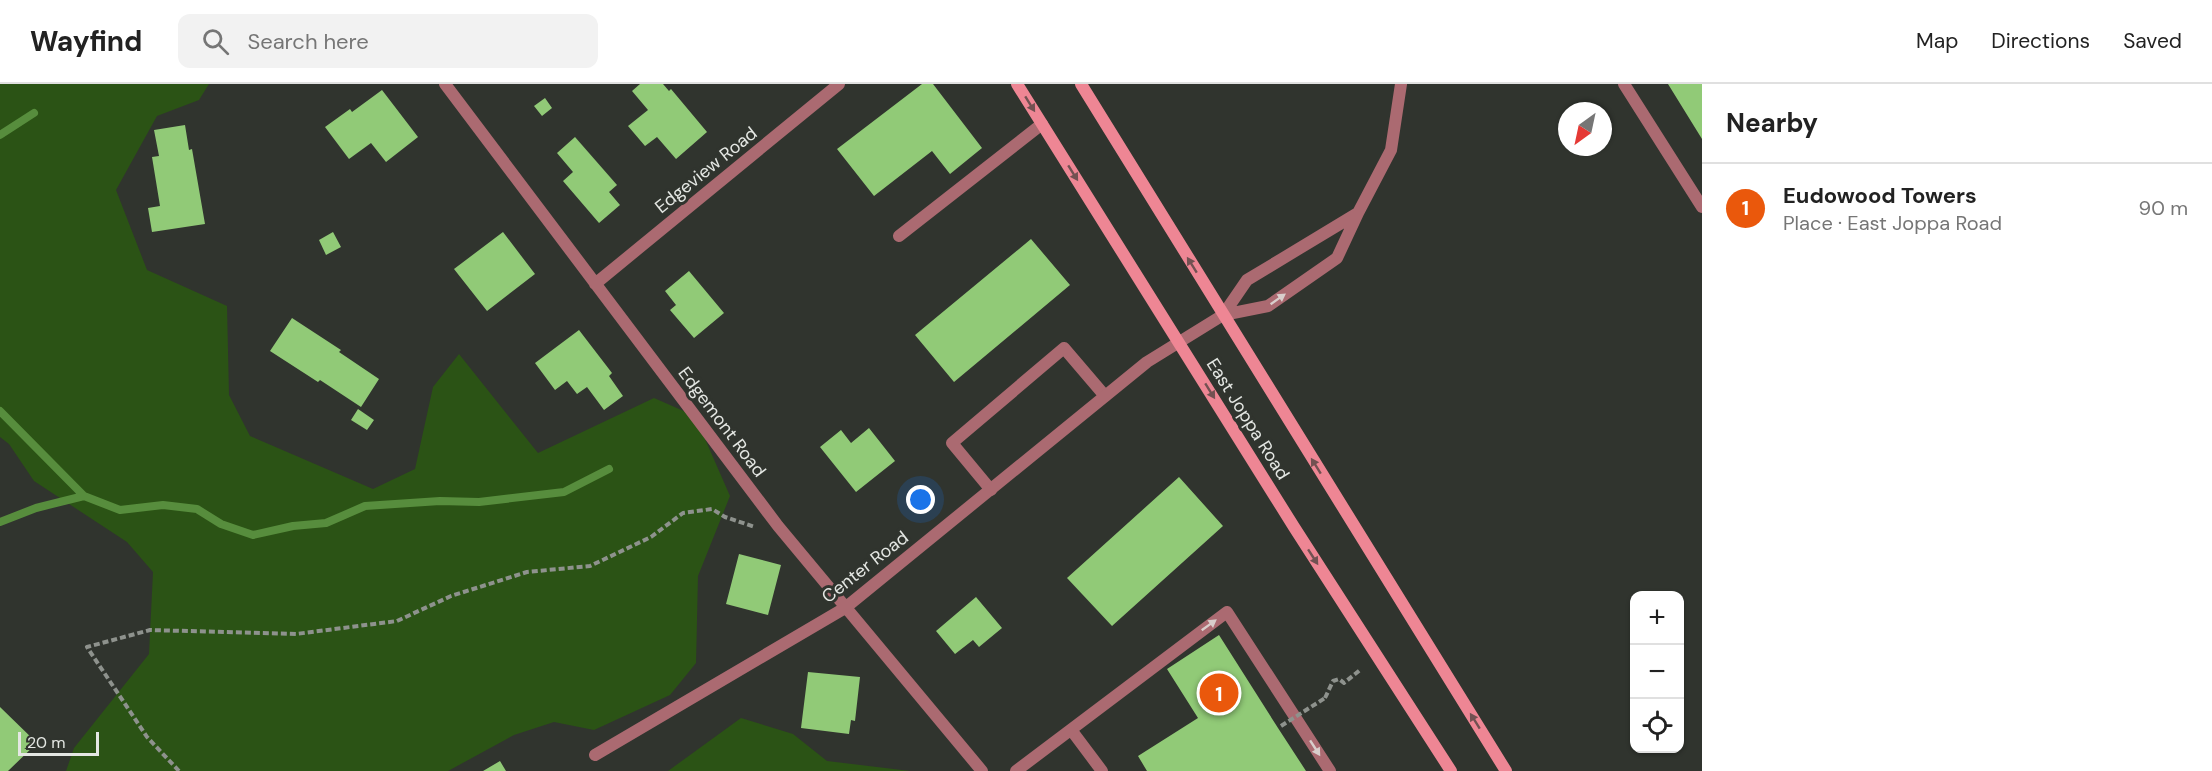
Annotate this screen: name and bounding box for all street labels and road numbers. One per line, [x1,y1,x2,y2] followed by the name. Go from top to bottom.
[650,121,762,219] street label: Edgeview Road
[1201,354,1295,484] street label: East Joppa Road
[673,362,771,482] street label: Edgemont Road
[817,526,913,608] street label: Center Road

